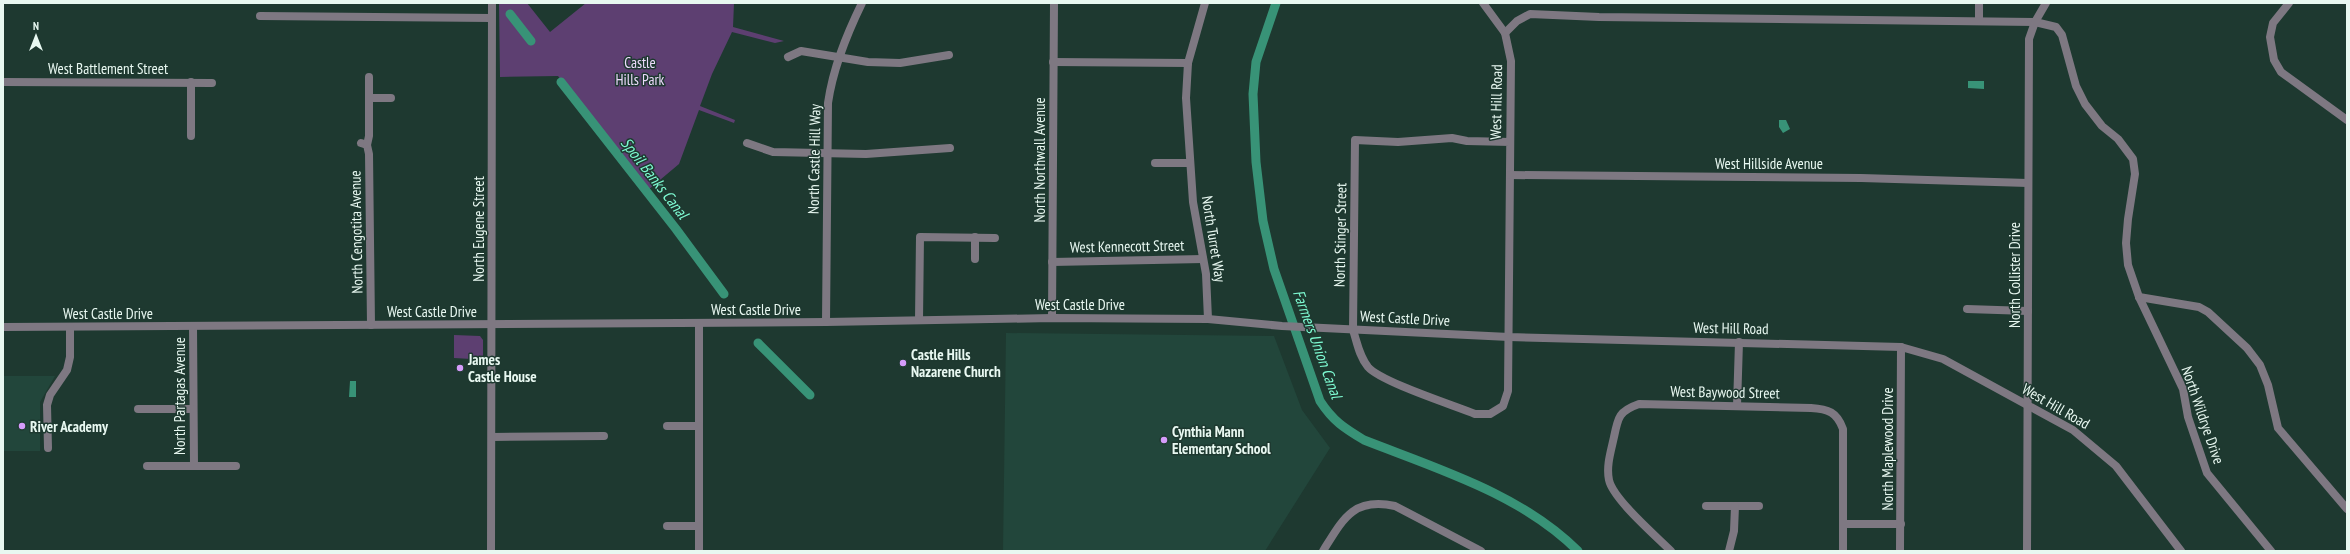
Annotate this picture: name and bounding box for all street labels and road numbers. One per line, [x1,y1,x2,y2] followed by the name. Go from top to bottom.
[48,59,168,78] street label: West Battlement Street
[1486,64,1506,140] street label: West Hill Road
[1030,97,1049,223] street label: North Northwall Avenue
[804,103,824,214] street label: North Castle Hill Way
[1715,154,1823,173] street label: West Hillside Avenue
[345,170,367,294] street label: North Cengotita Avenue
[469,176,488,282] street label: North Eugene Street
[1330,183,1350,287] street label: North Stinger Street
[1198,194,1230,284] street label: North Turret Way
[2005,222,2024,328] street label: North Collister Drive
[1070,236,1184,256] street label: West Kennecott Street
[1035,295,1125,314] street label: West Castle Drive
[711,300,801,319] street label: West Castle Drive
[387,302,477,321] street label: West Castle Drive
[63,304,153,323] street label: West Castle Drive
[1360,306,1450,330] street label: West Castle Drive
[1693,318,1769,338] street label: West Hill Road
[170,337,189,455] street label: North Partagas Avenue
[2177,363,2229,467] street label: North Wildrye Drive
[2019,379,2093,433] street label: West Hill Road
[1670,382,1780,402] street label: West Baywood Street
[1878,387,1897,511] street label: North Maplewood Drive

